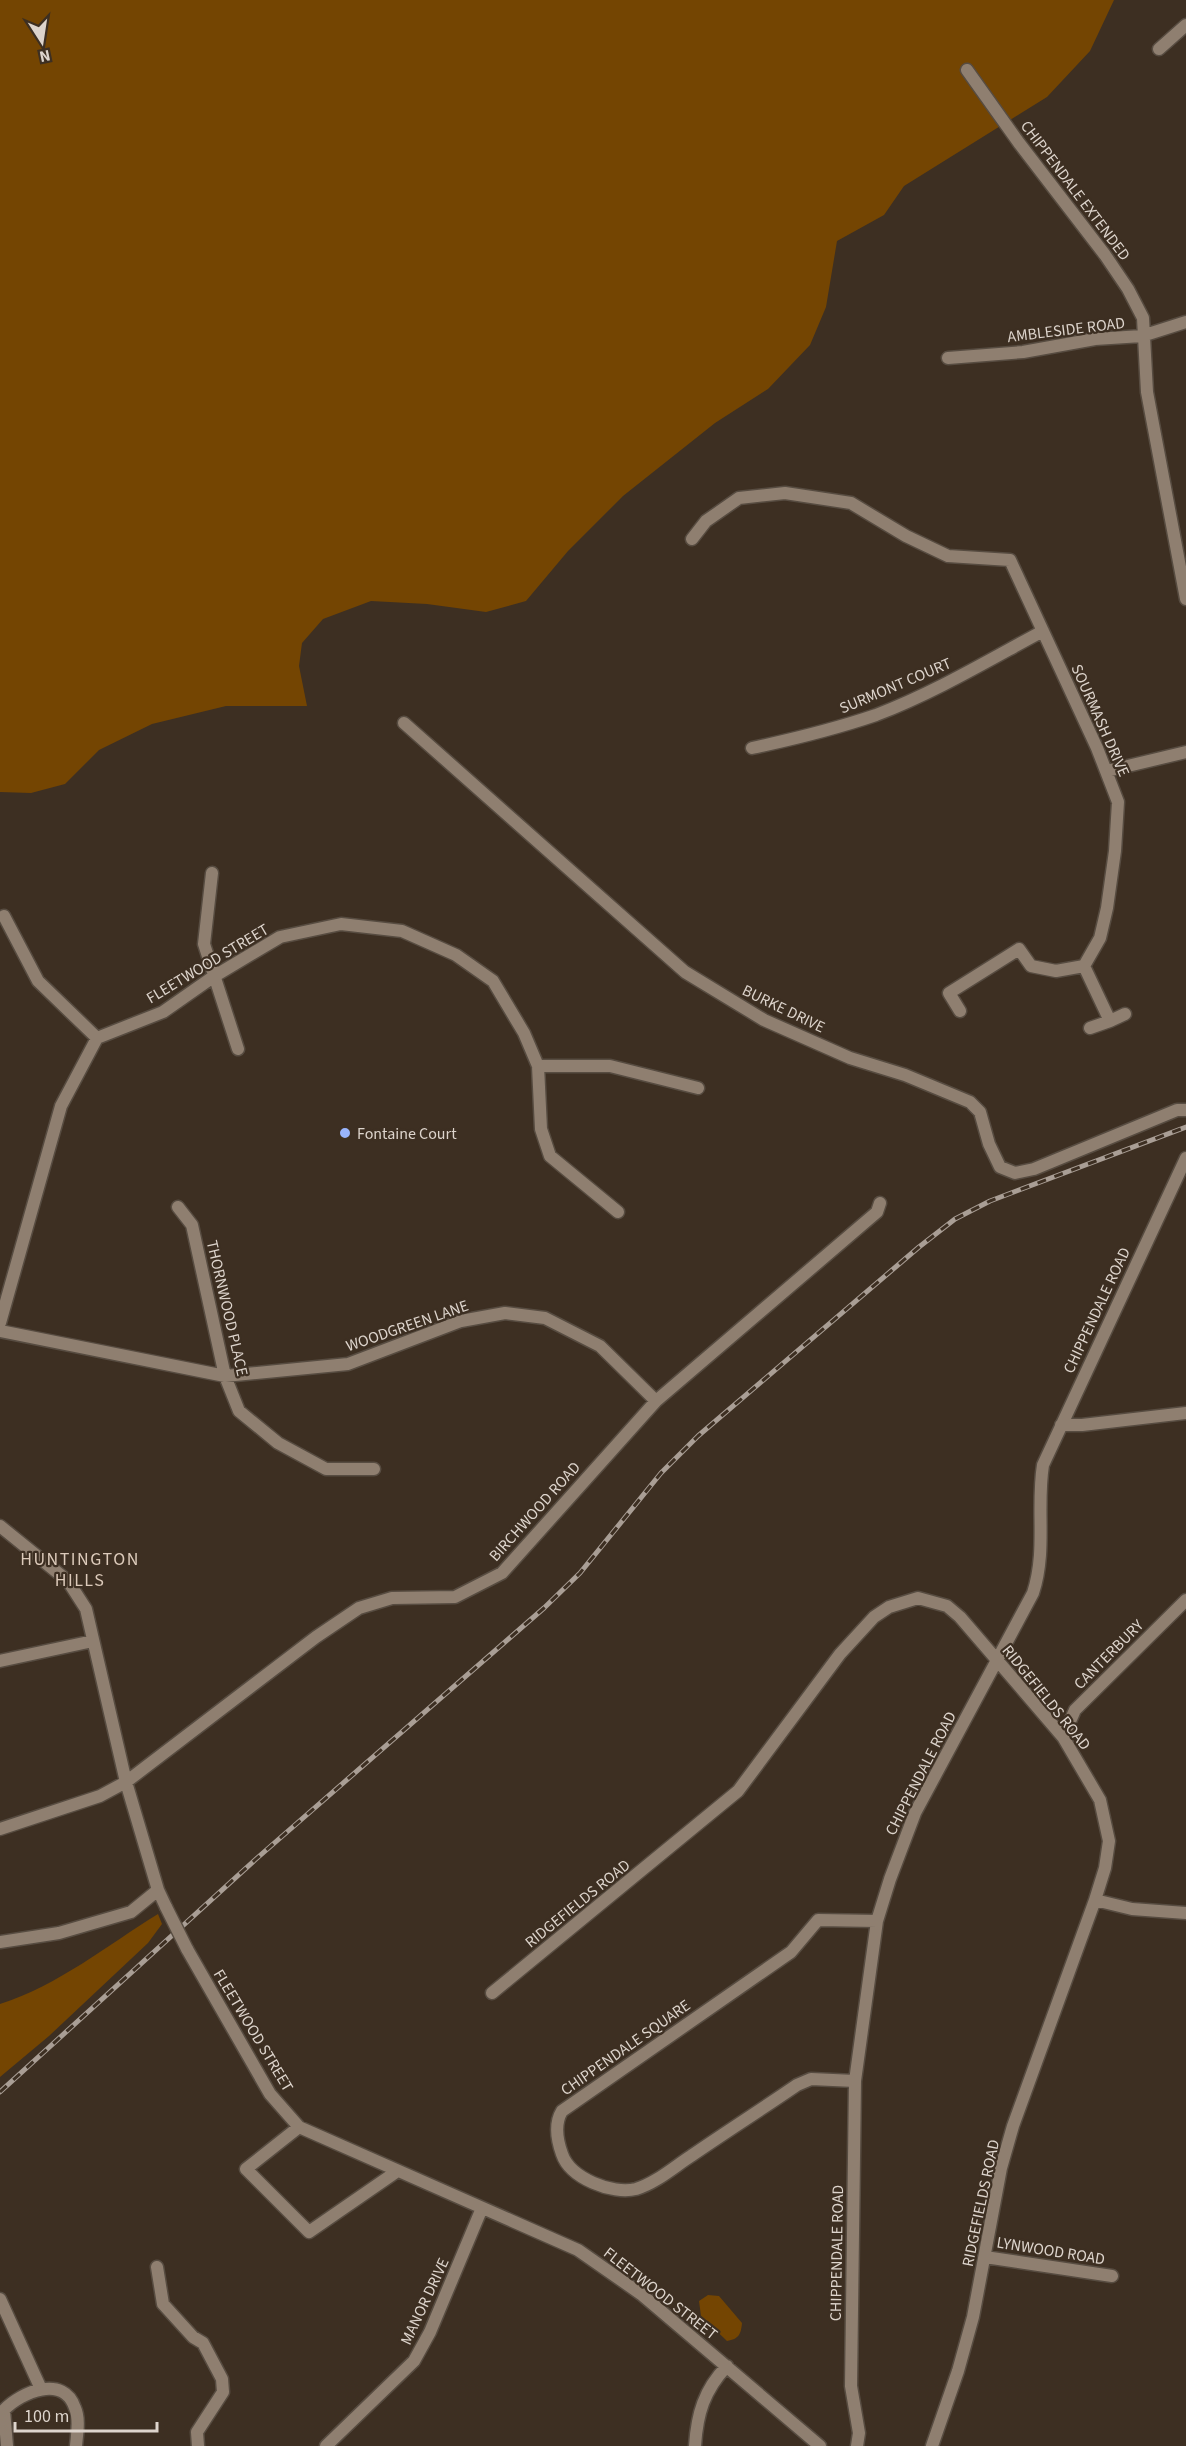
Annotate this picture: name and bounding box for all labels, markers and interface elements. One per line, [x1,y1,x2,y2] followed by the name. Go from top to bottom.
[12,12,72,72] north arrow
[37,44,52,68] text: N
[1015,116,1135,265] street label: CHIPPENDALE EXTENDED
[1006,312,1126,348] street label: AMBLESIDE ROAD
[836,652,955,719] street label: SURMONT COURT
[1065,661,1135,780] street label: SOURMASH DRIVE
[142,918,273,1009] street label: FLEETWOOD STREET
[738,979,829,1038] street label: BURKE DRIVE
[357,1123,457,1145] place label: Fontaine Court
[338,1126,352,1140] marker: Fontaine Court
[201,1238,253,1378] street label: THORNWOOD PLACE
[1058,1244,1136,1377] street label: CHIPPENDALE ROAD
[343,1295,472,1357] street label: WOODGREEN LANE
[484,1457,586,1566] street label: BIRCHWOOD ROAD
[20,1547,140,1593] district label: HUNTINGTON HILLS
[1069,1615,1149,1695] street label: CANTERBURY
[997,1640,1096,1755] street label: RIDGEFIELDS ROAD
[880,1707,962,1839] street label: CHIPPENDALE ROAD
[520,1854,635,1953] street label: RIDGEFIELDS ROAD
[208,1965,299,2096] street label: FLEETWOOD STREET
[556,1995,695,2101] street label: CHIPPENDALE SQUARE
[957,2137,1005,2269] street label: RIDGEFIELDS ROAD
[825,2184,849,2321] street label: CHIPPENDALE ROAD
[995,2232,1107,2270] street label: LYNWOOD ROAD
[599,2242,722,2346] street label: FLEETWOOD STREET
[395,2254,455,2348] street label: MANOR DRIVE
[15,2395,158,2433] scale bar
[24,2404,69,2429] text: 100 m

